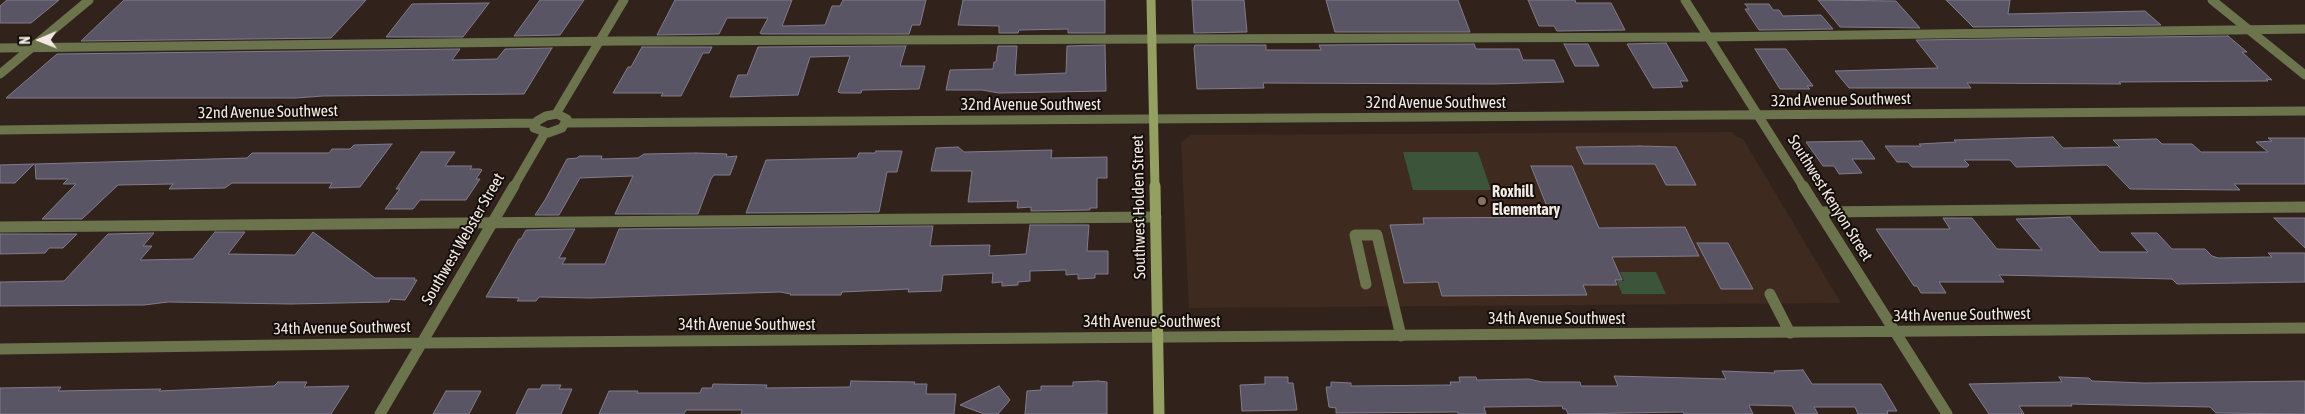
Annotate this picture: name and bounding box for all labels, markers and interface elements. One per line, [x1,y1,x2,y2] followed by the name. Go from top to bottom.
[15,15,65,65] north arrow
[17,36,33,45] text: N
[1771,89,1911,111] street label: 32nd Avenue Southwest
[1366,93,1506,113] street label: 32nd Avenue Southwest
[961,95,1101,115] street label: 32nd Avenue Southwest
[198,101,338,123] street label: 32nd Avenue Southwest
[1783,131,1877,265] street label: Southwest Kenyon Street
[1128,135,1150,279] street label: Southwest Holden Street
[417,170,509,308] street label: Southwest Webster Street
[1492,182,1560,220] place label: Roxhill Elementary
[1476,195,1488,207] marker: Roxhill Elementary
[1893,304,2031,326] street label: 34th Avenue Southwest
[1488,309,1626,329] street label: 34th Avenue Southwest
[1083,312,1221,332] street label: 34th Avenue Southwest
[678,315,816,335] street label: 34th Avenue Southwest
[273,317,411,339] street label: 34th Avenue Southwest

